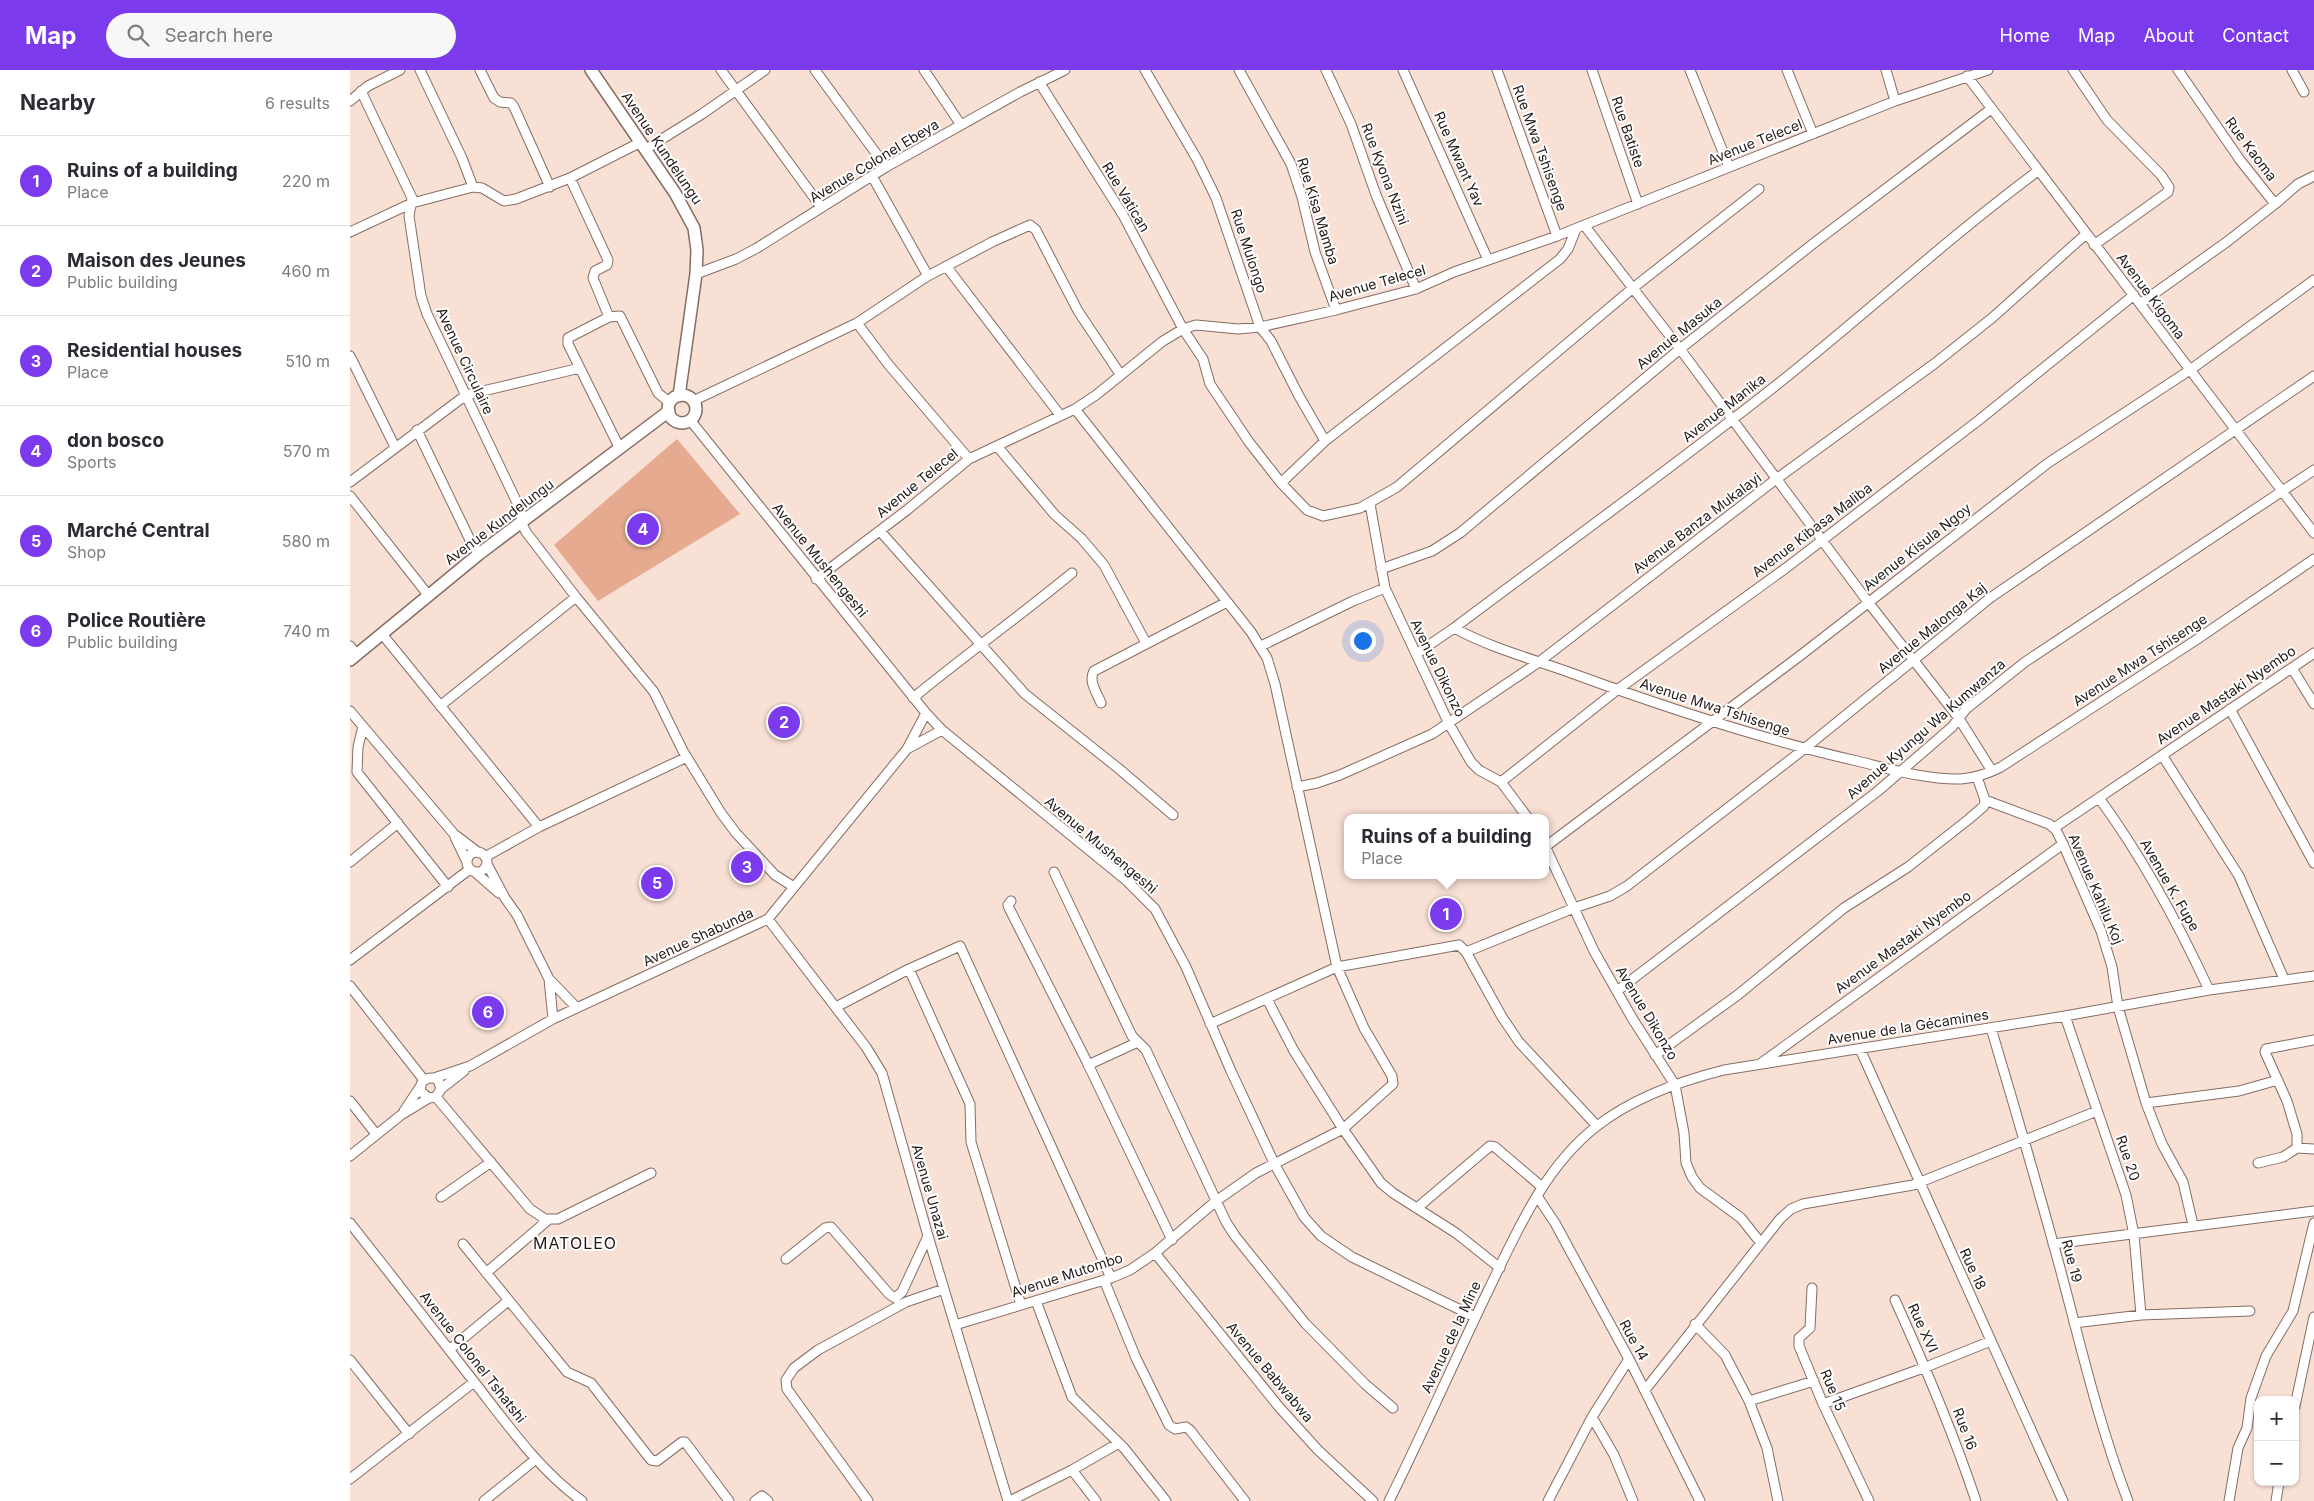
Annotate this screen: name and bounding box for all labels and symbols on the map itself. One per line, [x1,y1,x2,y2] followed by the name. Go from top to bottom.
[1510,82,1571,213] street label: Rue Mwa Tshisenge
[618,88,706,207] street label: Avenue Kundelungu
[1608,94,1649,170] street label: Rue Batiste
[1431,109,1488,209] street label: Rue Mwant Yav
[2222,114,2281,184] street label: Rue Kaoma
[806,115,941,206] street label: Avenue Colonel Ebeya
[1705,115,1805,168] street label: Avenue Telecel
[1358,121,1413,227] street label: Rue Kyona Nzini
[1294,155,1343,266] street label: Rue Kisa Mamba
[1099,159,1154,235] street label: Rue Vatican
[1228,207,1271,295] street label: Rue Mulongo
[2114,249,2189,342] street label: Avenue Kigoma
[1326,261,1427,305] street label: Avenue Telecel
[1633,293,1725,372] street label: Avenue Masuka
[433,305,498,417] street label: Avenue Circulaire
[1679,370,1769,445] street label: Avenue Manika
[872,444,961,521] street label: Avenue Telecel
[1629,469,1764,577] street label: Avenue Banza Mukalayi
[441,475,557,568] street label: Avenue Kundelungu
[1748,479,1875,580] street label: Avenue Kibasa Maliba
[769,499,872,620] street label: Avenue Mushengeshi
[1859,499,1974,594] street label: Avenue Kisula Ngoy
[627,510,659,548] pin: 4
[1874,579,1989,677] street label: Avenue Malonga Kaj
[2069,610,2210,709] street label: Avenue Mwa Tshisenge
[1407,616,1469,719] street label: Avenue Dikonzo
[1350,628,1376,654] your location
[2153,642,2299,748] street label: Avenue Mastaki Nyembo
[1843,655,2009,802] street label: Avenue Kyungu Wa Kumwanza
[1638,674,1792,739] street label: Avenue Mwa Tshisenge
[768,703,800,741] pin: 2
[1041,792,1161,897] street label: Avenue Mushengeshi
[2066,831,2127,947] street label: Avenue Kahilu Koj
[2137,836,2204,934] street label: Avenue K. Fupe
[731,848,763,886] pin: 3
[641,864,673,902] pin: 5
[1831,886,1974,997] street label: Avenue Mastaki Nyembo
[1430,895,1462,933] pin: 1
[640,904,756,970] street label: Avenue Shabunda
[1613,963,1682,1063] street label: Avenue Dikonzo
[472,993,504,1031] pin: 6
[1826,1005,1990,1048] street label: Avenue de la Gécamines
[2113,1133,2144,1183] street label: Rue 20
[909,1142,952,1242] street label: Avenue Unazai
[533,1233,617,1253] district label: MATOLEO
[2059,1238,2086,1284] street label: Rue 19
[1957,1245,1990,1292] street label: Rue 18
[1009,1249,1125,1301] street label: Avenue Mutombo
[1417,1278,1484,1395] street label: Avenue de la Mine
[417,1288,530,1426] street label: Avenue Colonel Tshatshi
[1905,1300,1942,1355] street label: Rue XVI
[1616,1316,1653,1363] street label: Rue 14
[1224,1318,1317,1425] street label: Avenue Babwabwa
[1817,1366,1850,1413] street label: Rue 15
[1950,1405,1981,1452] street label: Rue 16

